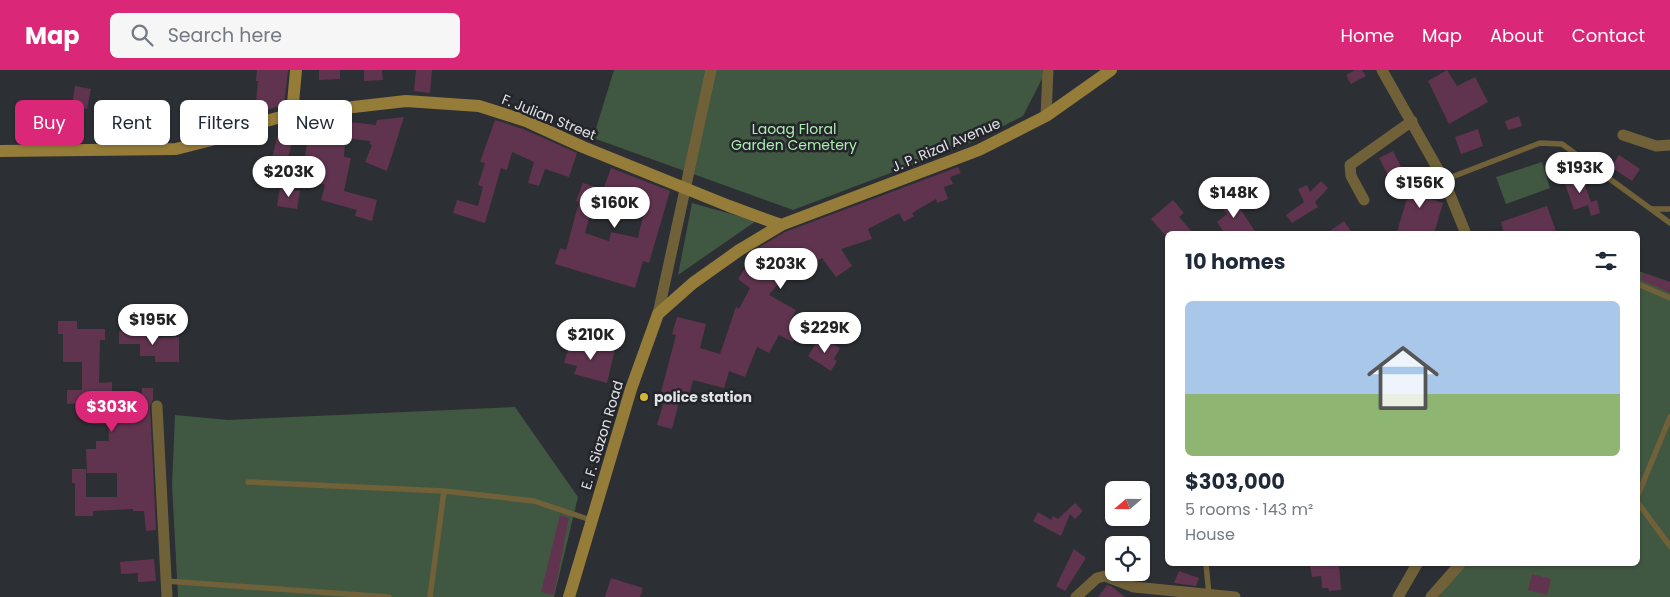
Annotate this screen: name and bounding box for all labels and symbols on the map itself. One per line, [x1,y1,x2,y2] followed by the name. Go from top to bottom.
[499,89,599,145] street label: F. Julian Street
[889,113,1004,177] street label: J. P. Rizal Avenue
[731,119,857,155] park label: Laoag Floral Garden Cemetery
[1545,152,1615,194] pin: $193K
[254,156,324,198] pin: $203K
[1385,166,1455,209] pin: $156K
[1199,176,1269,219] pin: $148K
[580,186,650,229] pin: $160K
[746,248,816,290] pin: $203K
[118,304,188,346] pin: $195K
[790,312,860,354] pin: $229K
[556,318,626,361] pin: $210K
[576,378,628,492] street label: E. F. Siazon Road
[654,387,752,407] place label: police station
[77,390,147,433] pin: $303K
[638,391,650,403] marker: police station
[1105,481,1150,526] north arrow

